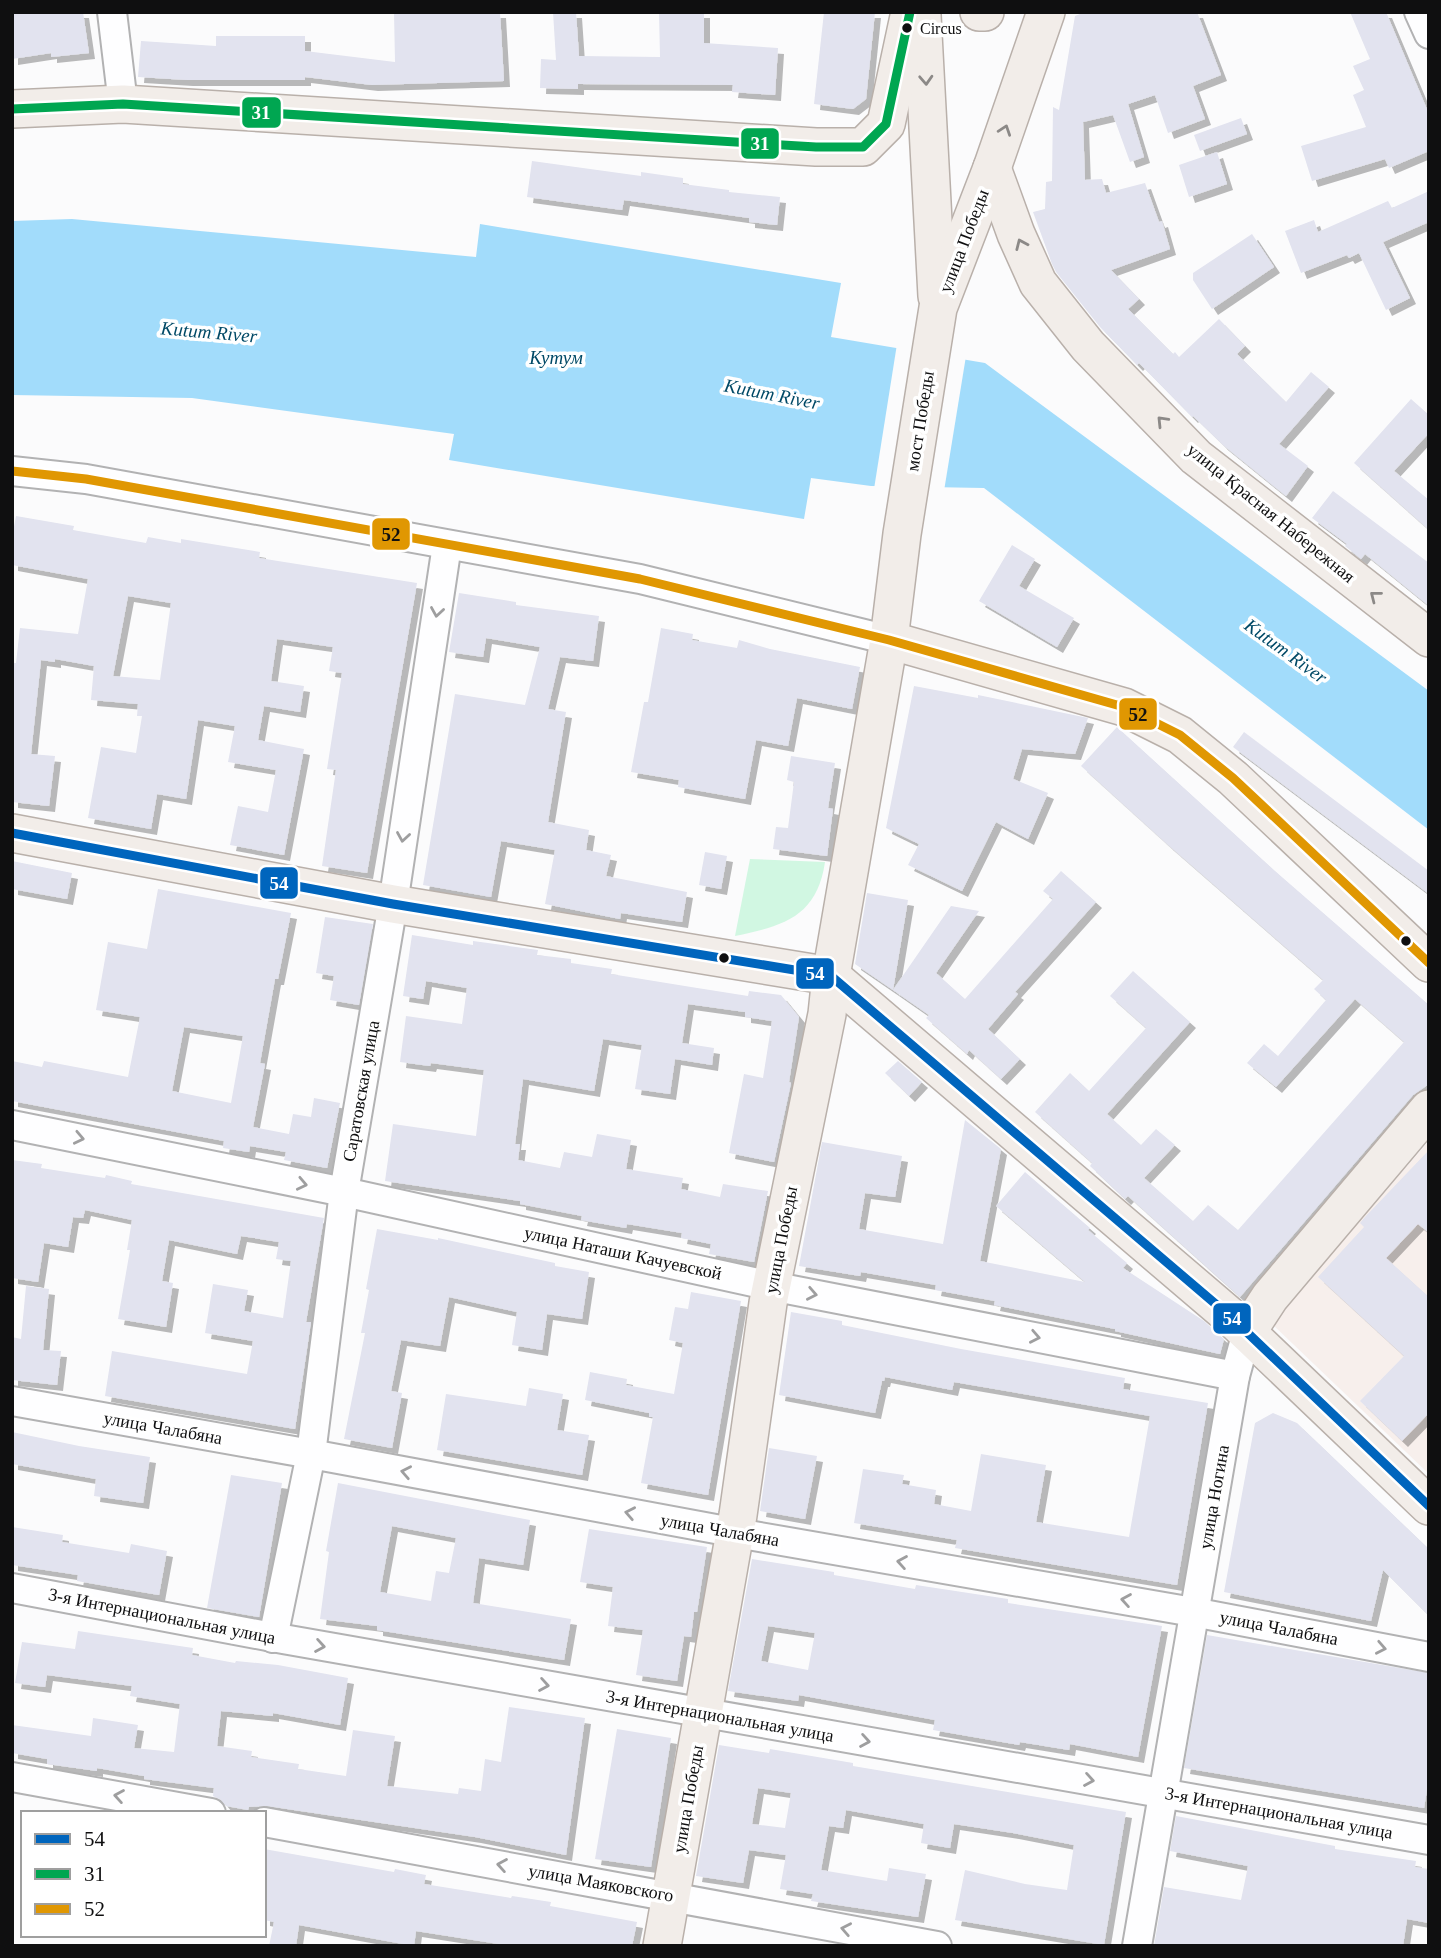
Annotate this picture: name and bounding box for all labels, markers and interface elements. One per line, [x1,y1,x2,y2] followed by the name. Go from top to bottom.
[920,20,962,37] place label: Circus
[900,21,914,35] marker: Circus
[918,75,933,86] one-way arrow
[241,96,282,129] line badge: 31
[252,102,271,123] text: 31
[997,124,1011,136] one-way arrow
[740,127,780,160] line badge: 31
[751,133,770,154] text: 31
[935,187,993,295] street label: улица Победы
[1015,239,1029,251] one-way arrow
[159,317,259,347] water label: Kutum River
[528,347,583,368] water label: Кутум
[902,369,938,473] street label: мост Победы
[722,374,822,414] water label: Kutum River
[1157,416,1170,429] one-way arrow
[1183,439,1359,587] street label: улица Красная Набережная
[371,517,411,551] line badge: 52
[382,524,401,545] text: 52
[1370,591,1382,604] one-way arrow
[430,606,445,618] one-way arrow
[1240,614,1332,688] water label: Kutum River
[1118,697,1158,731] line badge: 52
[1129,704,1148,725] text: 52
[396,831,411,843] one-way arrow
[259,866,299,900] line badge: 54
[270,873,289,894] text: 54
[1399,934,1413,948] unlabelled marker
[717,951,731,965] unlabelled marker
[795,957,835,990] line badge: 54
[806,963,825,984] text: 54
[339,1019,383,1163] street label: Саратовская улица
[73,1130,85,1145] one-way arrow
[296,1175,308,1190] one-way arrow
[761,1185,801,1295] street label: улица Победы
[523,1222,724,1284] street label: улица Наташи Качуевской
[806,1286,818,1301] one-way arrow
[1212,1302,1252,1335] line badge: 54
[1223,1308,1242,1329] text: 54
[1029,1329,1041,1344] one-way arrow
[102,1408,224,1448] street label: улица Чалабяна
[1195,1443,1233,1551] street label: улица Ногина
[400,1465,412,1480] one-way arrow
[624,1507,636,1522] one-way arrow
[659,1510,781,1550] street label: улица Чалабяна
[896,1555,908,1570] one-way arrow
[47,1584,277,1648] street label: 3-я Интернациональная улица
[1120,1594,1132,1609] one-way arrow
[1218,1607,1340,1649] street label: улица Чалабяна
[314,1638,326,1653] one-way arrow
[1375,1640,1387,1655] one-way arrow
[538,1677,550,1692] one-way arrow
[605,1686,835,1746] street label: 3-я Интернациональная улица
[859,1733,871,1748] one-way arrow
[669,1744,707,1854] street label: улица Победы
[1083,1771,1095,1786] one-way arrow
[1164,1783,1394,1843] street label: 3-я Интернациональная улица
[114,1790,126,1805] one-way arrow
[21,1811,266,1937] legend
[84,1827,106,1851] text: 54
[496,1858,508,1873] one-way arrow
[527,1860,675,1906] street label: улица Маяковского
[84,1862,105,1886] text: 31
[84,1897,105,1921] text: 52
[840,1922,852,1937] one-way arrow

